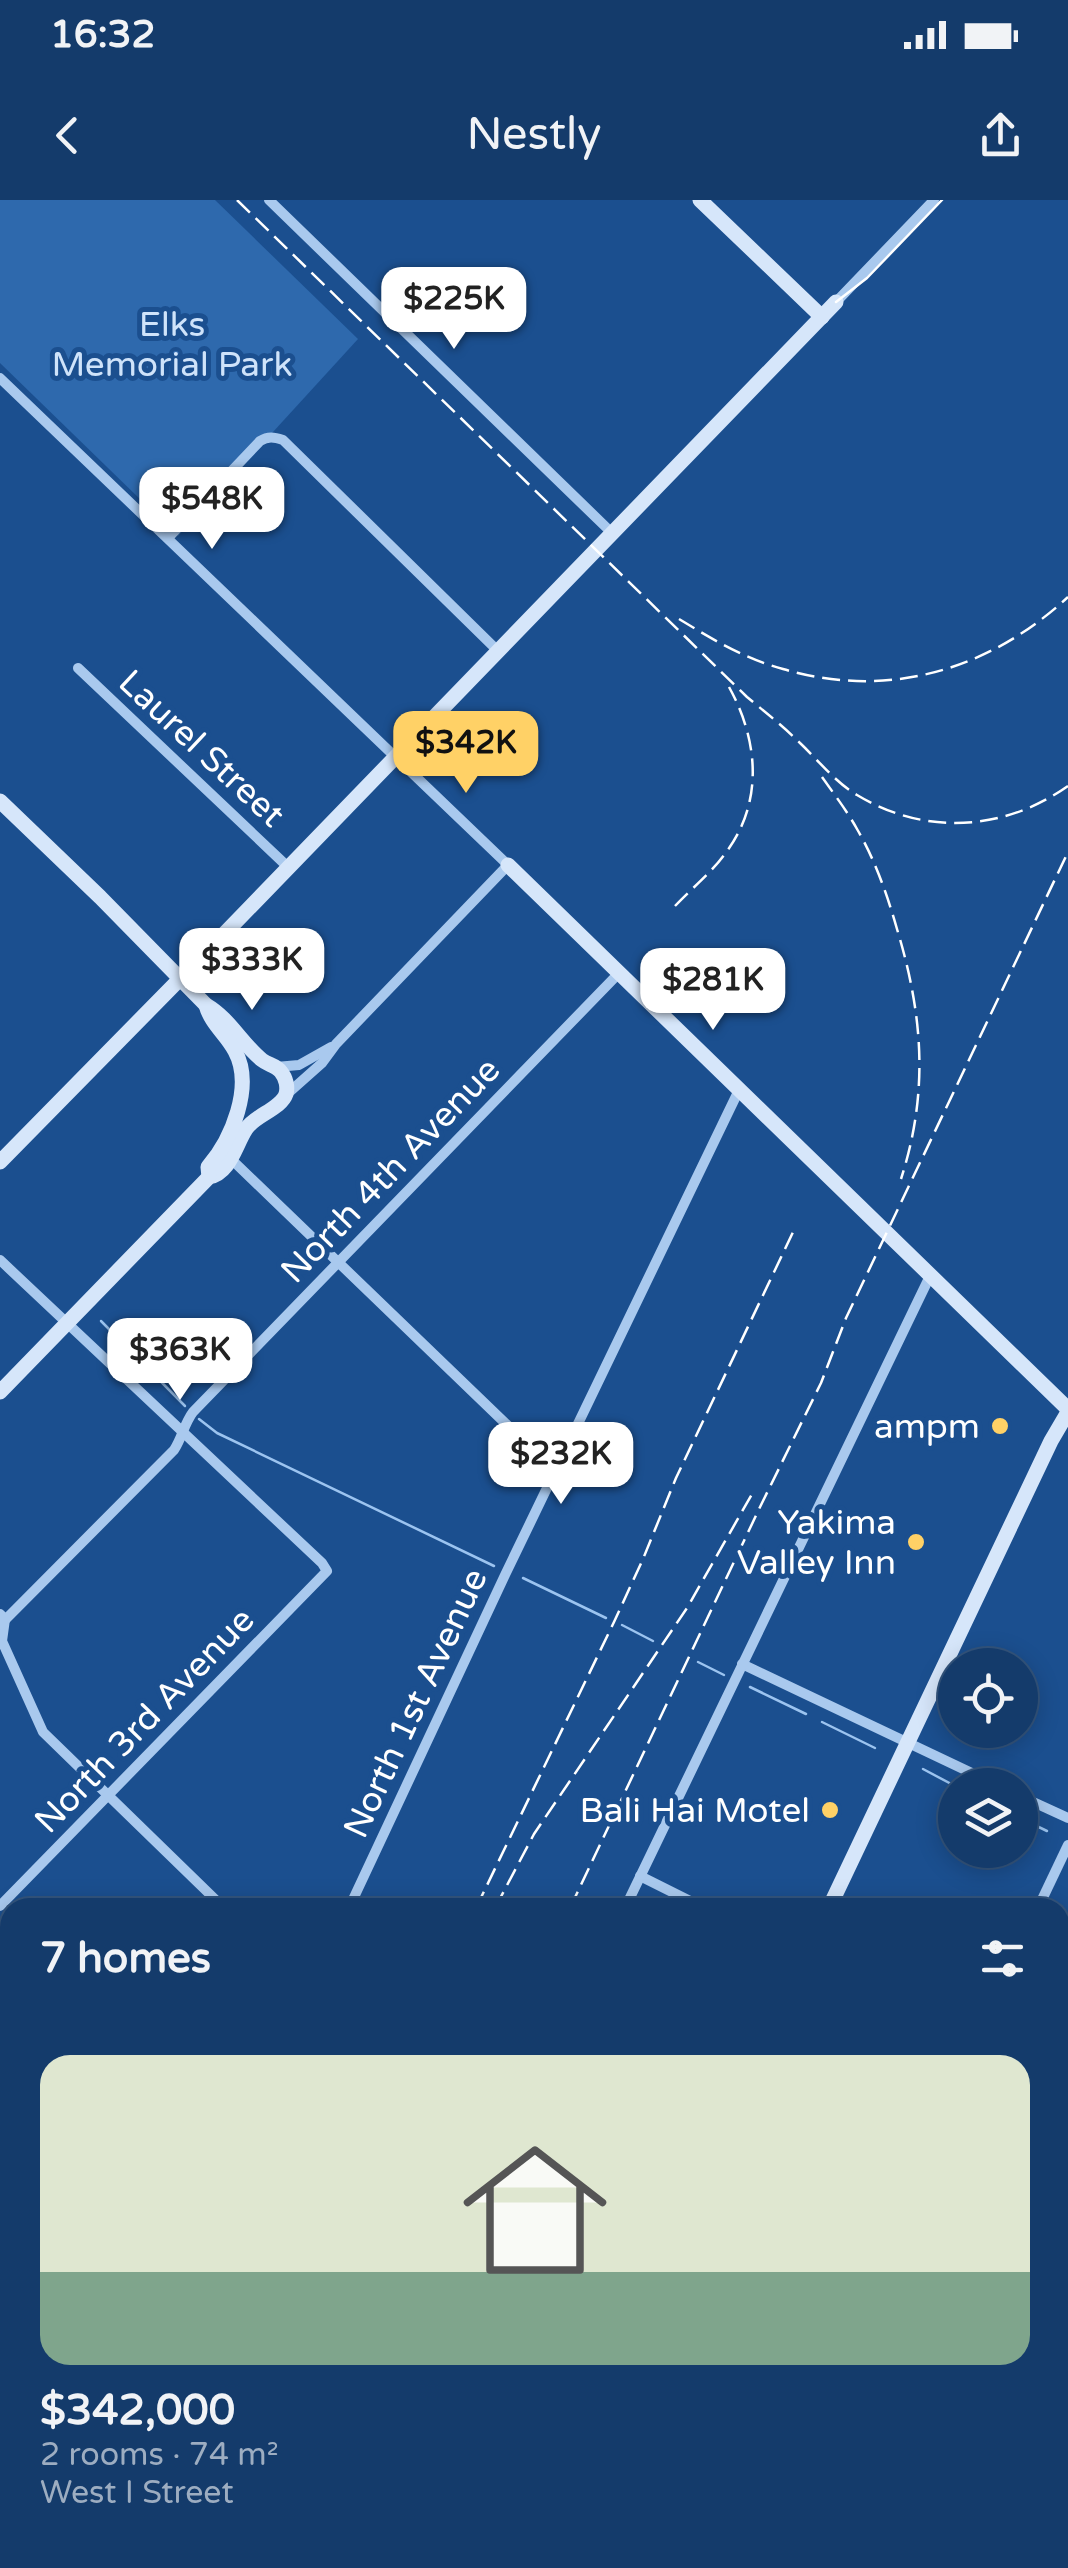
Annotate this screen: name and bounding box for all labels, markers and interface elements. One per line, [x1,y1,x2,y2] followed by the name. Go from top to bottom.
[50,12,155,58] text: 16:32
[40,108,95,163] icon: back
[467,108,601,162] text: Nestly
[973,108,1028,163] icon: share
[384,267,524,352] pin: $225K
[403,280,505,318] text: $225K
[52,304,292,386] park label: Elks Memorial Park
[142,467,282,552] pin: $548K
[161,480,263,518] text: $548K
[110,661,293,836] street label: Laurel Street
[396,711,536,796] pin: $342K
[415,724,517,762] text: $342K
[182,928,322,1013] pin: $333K
[201,941,303,979] text: $333K
[643,948,783,1033] pin: $281K
[662,961,764,999] text: $281K
[272,1049,509,1292] street label: North 4th Avenue
[110,1318,250,1403] pin: $363K
[129,1331,231,1369] text: $363K
[874,1406,980,1448] place label: ampm
[989,1415,1011,1437] marker: ampm
[491,1422,631,1507] pin: $232K
[510,1435,612,1473] text: $232K
[737,1502,896,1584] place label: Yakima Valley Inn
[905,1531,927,1553] marker: Yakima Valley Inn
[335,1562,497,1845] street label: North 1st Avenue
[26,1599,263,1842] street label: North 3rd Avenue
[938,1648,1038,1868] map controls
[938,1648,1038,1748] button: locate
[938,1768,1038,1868] button: layers
[580,1790,810,1832] place label: Bali Hai Motel
[819,1799,841,1821] marker: Bali Hai Motel
[975,1931,1030,1986] icon: filters
[40,1933,211,1984] text: 7 homes
[445,2120,625,2300] icon: home
[40,2385,235,2436] text: $342,000
[40,2436,279,2474] text: 2 rooms · 74 m²
[40,2474,234,2512] text: West I Street

